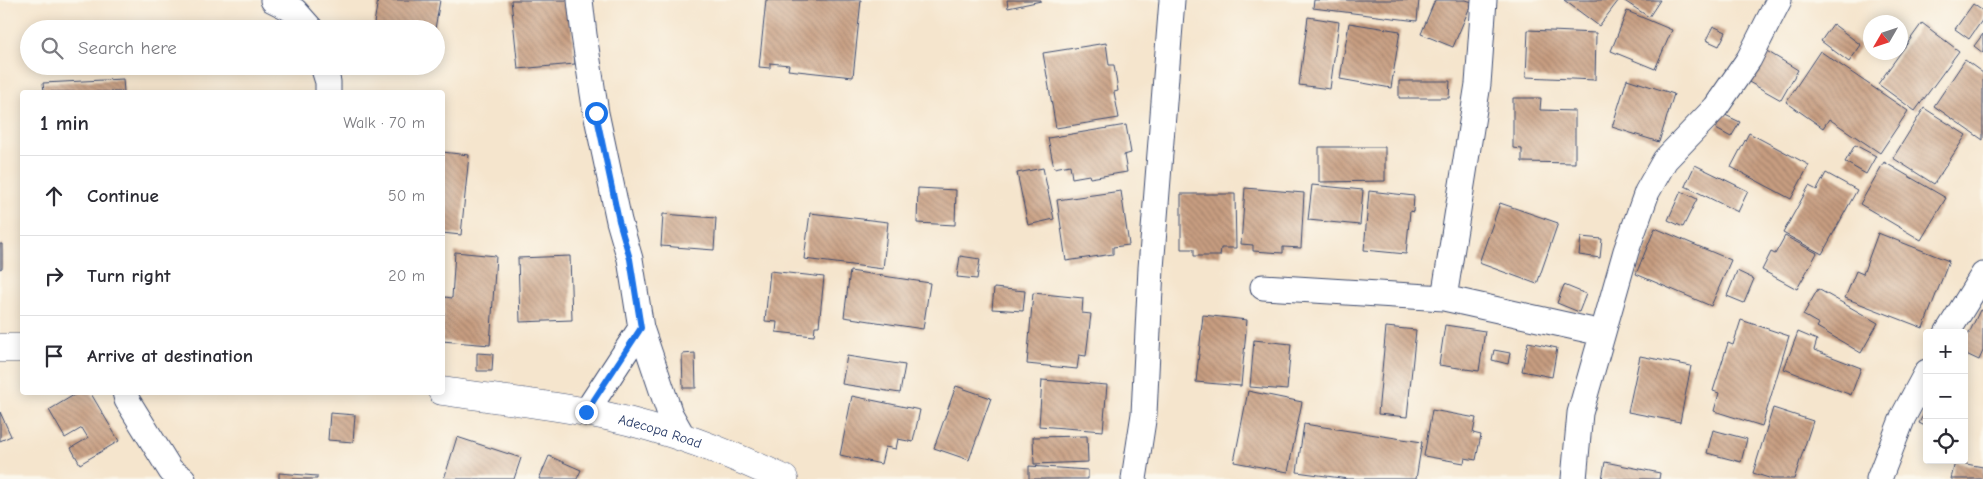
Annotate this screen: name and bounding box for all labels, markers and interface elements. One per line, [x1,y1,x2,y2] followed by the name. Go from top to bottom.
[1863,15,1908,60] north arrow
[20,20,445,75] search box
[38,34,66,62] icon: search
[78,37,177,59] text: Search here
[585,102,608,125] route start
[40,111,89,135] text: 1 min
[343,114,425,132] text: Walk · 70 m
[40,182,68,210] icon: ahead
[87,185,159,207] text: Continue
[388,187,425,205] text: 50 m
[40,262,68,290] icon: right
[87,265,171,287] text: Turn right
[388,267,425,285] text: 20 m
[1923,329,1968,464] map controls
[1923,329,1968,374] button: +
[40,342,68,370] icon: arrive
[87,345,253,367] text: Arrive at destination
[1923,374,1968,419] button: −
[575,401,598,424] route end
[616,411,704,452] street label: Adecopa Road
[1923,419,1968,464] button: locate

